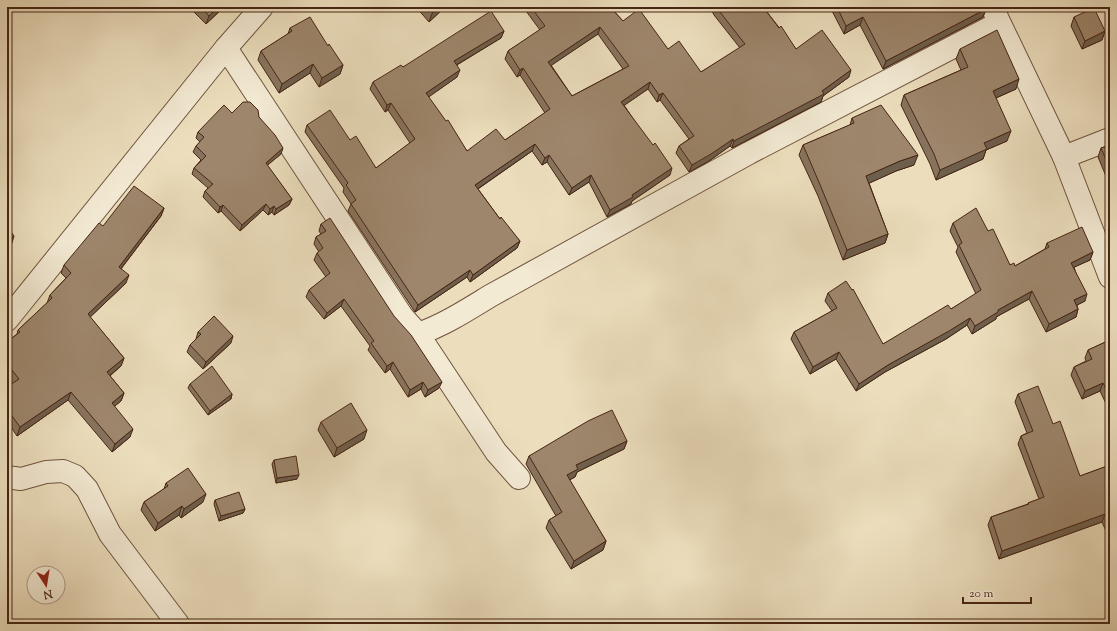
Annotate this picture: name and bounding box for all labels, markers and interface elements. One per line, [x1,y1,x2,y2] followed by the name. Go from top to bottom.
[26,565,66,605] north arrow
[963,579,1031,605] scale bar
[42,585,55,603] text: N
[969,585,994,603] text: 20 m

